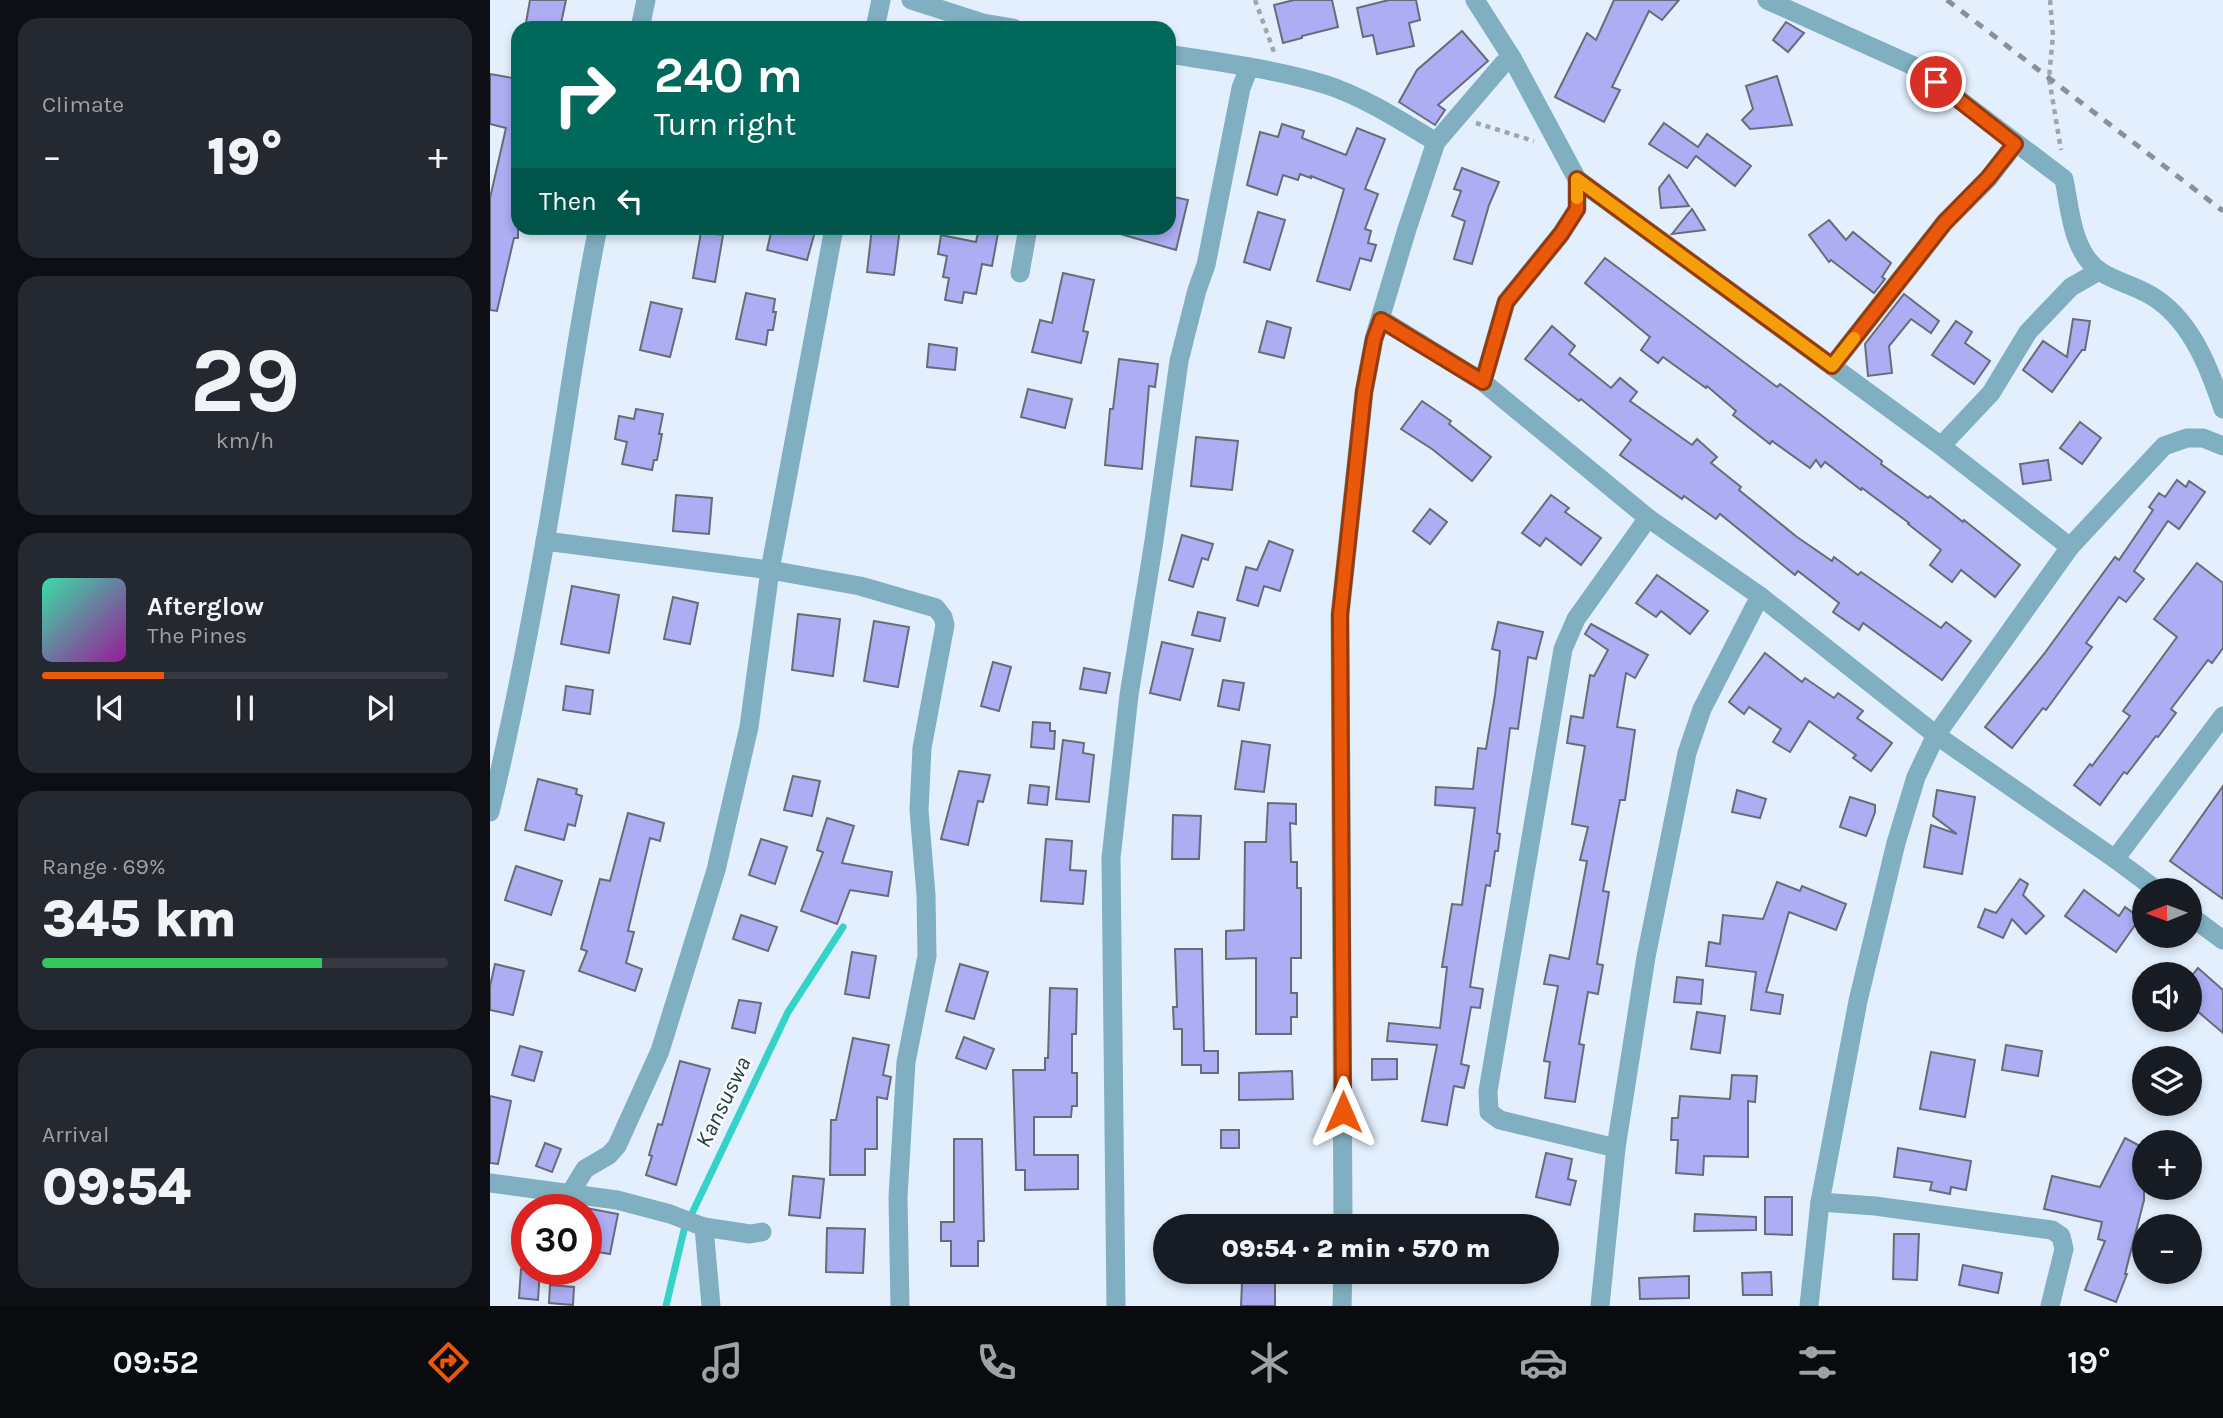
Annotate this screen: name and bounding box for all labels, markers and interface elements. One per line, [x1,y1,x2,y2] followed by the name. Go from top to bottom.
[654,47,803,104] text: 240 m
[539,49,630,140] icon: right
[1906,52,1966,112] pin
[1917,63,1955,101] icon: arrive
[42,91,124,118] text: Climate
[654,106,796,143] text: Turn right
[207,126,283,187] text: 19°
[42,134,62,179] text: −
[428,134,448,179] text: +
[611,182,649,220] icon: left
[539,186,597,217] text: Then
[190,328,300,434] text: 29
[216,427,274,454] text: km/h
[147,591,264,622] text: Afterglow
[147,622,247,649] text: The Pines
[91,689,129,727] icon: previous
[226,689,264,727] icon: pause
[361,689,399,727] icon: next
[42,853,166,880] text: Range · 69%
[2132,878,2202,948] north arrow
[2132,878,2202,1284] map controls
[42,888,237,949] text: 345 km
[2132,962,2202,1032] button: sound
[2132,1046,2202,1116] button: layers
[689,1052,757,1152] water label: Kansuswa
[1306,1075,1380,1149] position arrow
[42,1121,109,1148] text: Arrival
[2132,1130,2202,1200] button: +
[42,1156,191,1217] text: 09:54
[511,1194,602,1285] speed limit sign: 30
[2132,1214,2202,1284] button: −
[1222,1233,1490,1264] text: 09:54 · 2 min · 570 m
[424,1338,473,1387] icon: directions
[698,1338,747,1387] icon: music
[972,1338,1021,1387] icon: phone
[1245,1338,1294,1387] icon: climate
[1519,1338,1568,1387] icon: car
[1793,1338,1842,1387] icon: filters
[112,1344,199,1381] text: 09:52
[2067,1344,2111,1381] text: 19°

